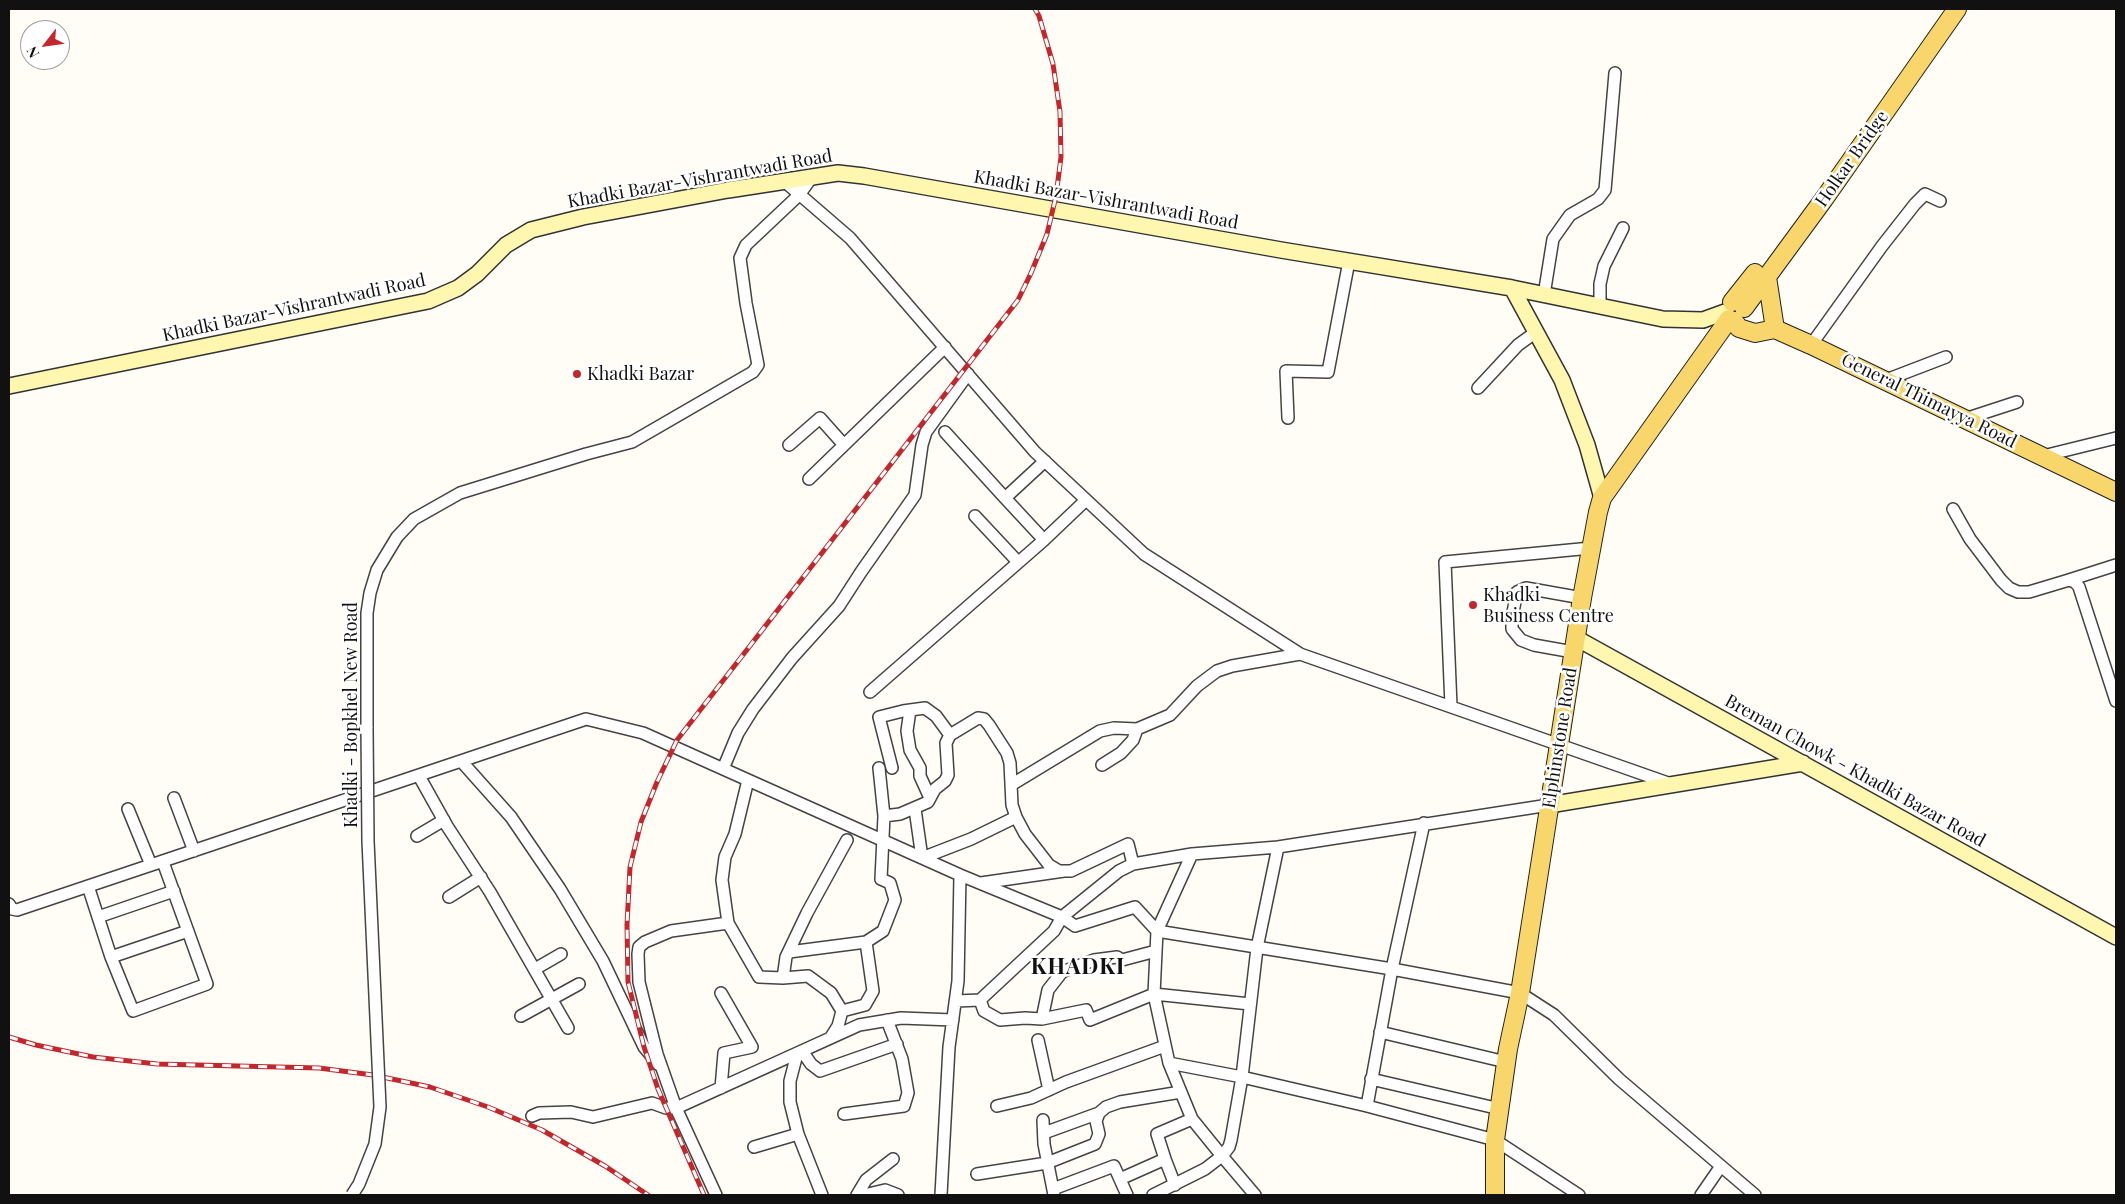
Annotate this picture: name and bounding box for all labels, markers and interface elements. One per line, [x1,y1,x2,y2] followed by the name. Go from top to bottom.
[20,20,70,70] north arrow
[22,43,43,61] text: N
[1811,107,1893,211] street label: Holkar Bridge
[566,145,834,213] street label: Khadki Bazar-Vishrantwadi Road
[972,166,1240,234] street label: Khadki Bazar-Vishrantwadi Road
[160,270,428,346] street label: Khadki Bazar-Vishrantwadi Road
[1838,349,2020,453] street label: General Thimayya Road
[587,363,694,385] place label: Khadki Bazar
[571,368,583,380] marker: Khadki Bazar
[1483,584,1614,626] place label: Khadki Business Centre
[1467,599,1479,611] marker: Khadki Business Centre
[340,602,362,828] street label: Khadki - Bopkhel New Road
[1538,666,1582,810] street label: Elphinstone Road
[1721,690,1989,852] street label: Breman Chowk - Khadki Bazar Road
[1030,954,1126,980] district label: KHADKI

